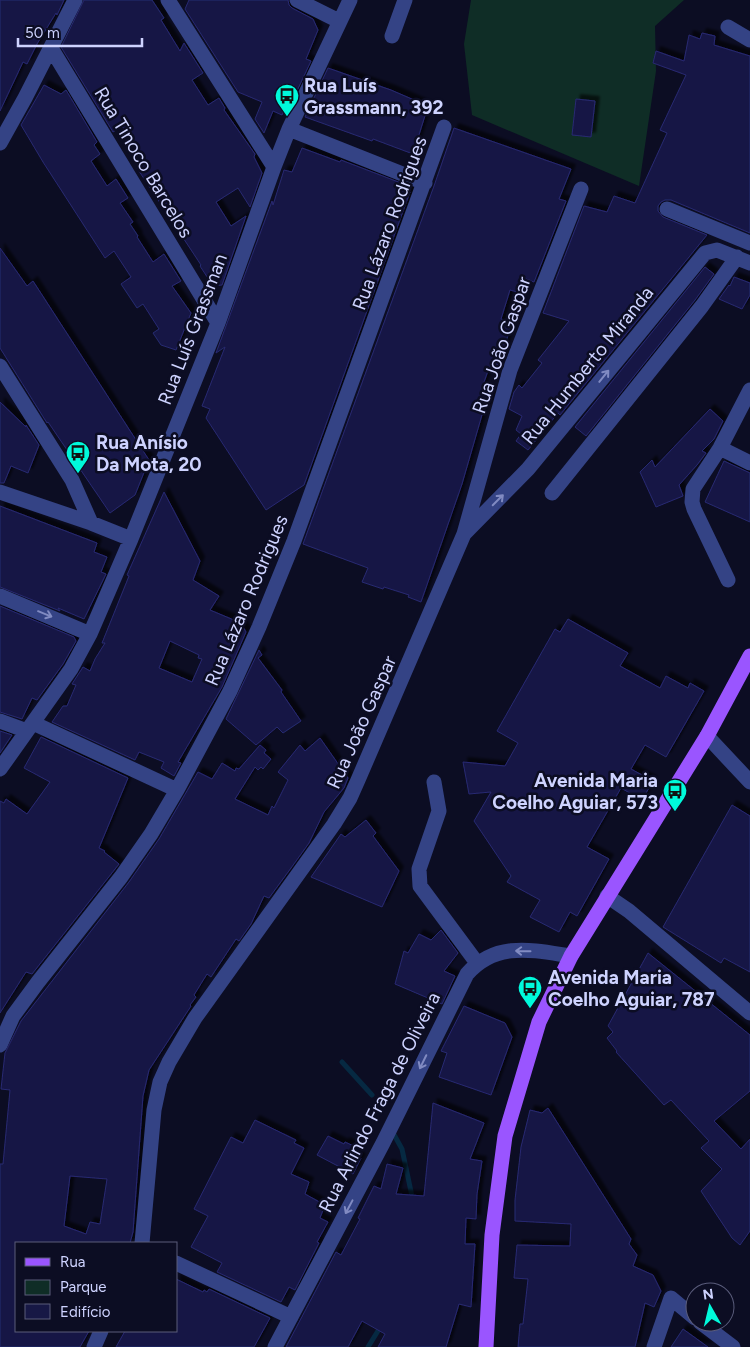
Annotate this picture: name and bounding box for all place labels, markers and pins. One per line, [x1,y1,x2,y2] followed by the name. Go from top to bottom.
[304,74,443,119] place label: Rua Luís Grassmann, 392
[274,83,300,117] bus stop icon: Rua Luís Grassmann, 392
[96,431,202,476] place label: Rua Anísio Da Mota, 20
[65,440,91,474] bus stop icon: Rua Anísio Da Mota, 20
[492,769,658,814] place label: Avenida Maria Coelho Aguiar, 573
[662,778,688,812] bus stop icon: Avenida Maria Coelho Aguiar, 573
[548,966,714,1011] place label: Avenida Maria Coelho Aguiar, 787
[517,975,543,1009] bus stop icon: Avenida Maria Coelho Aguiar, 787

